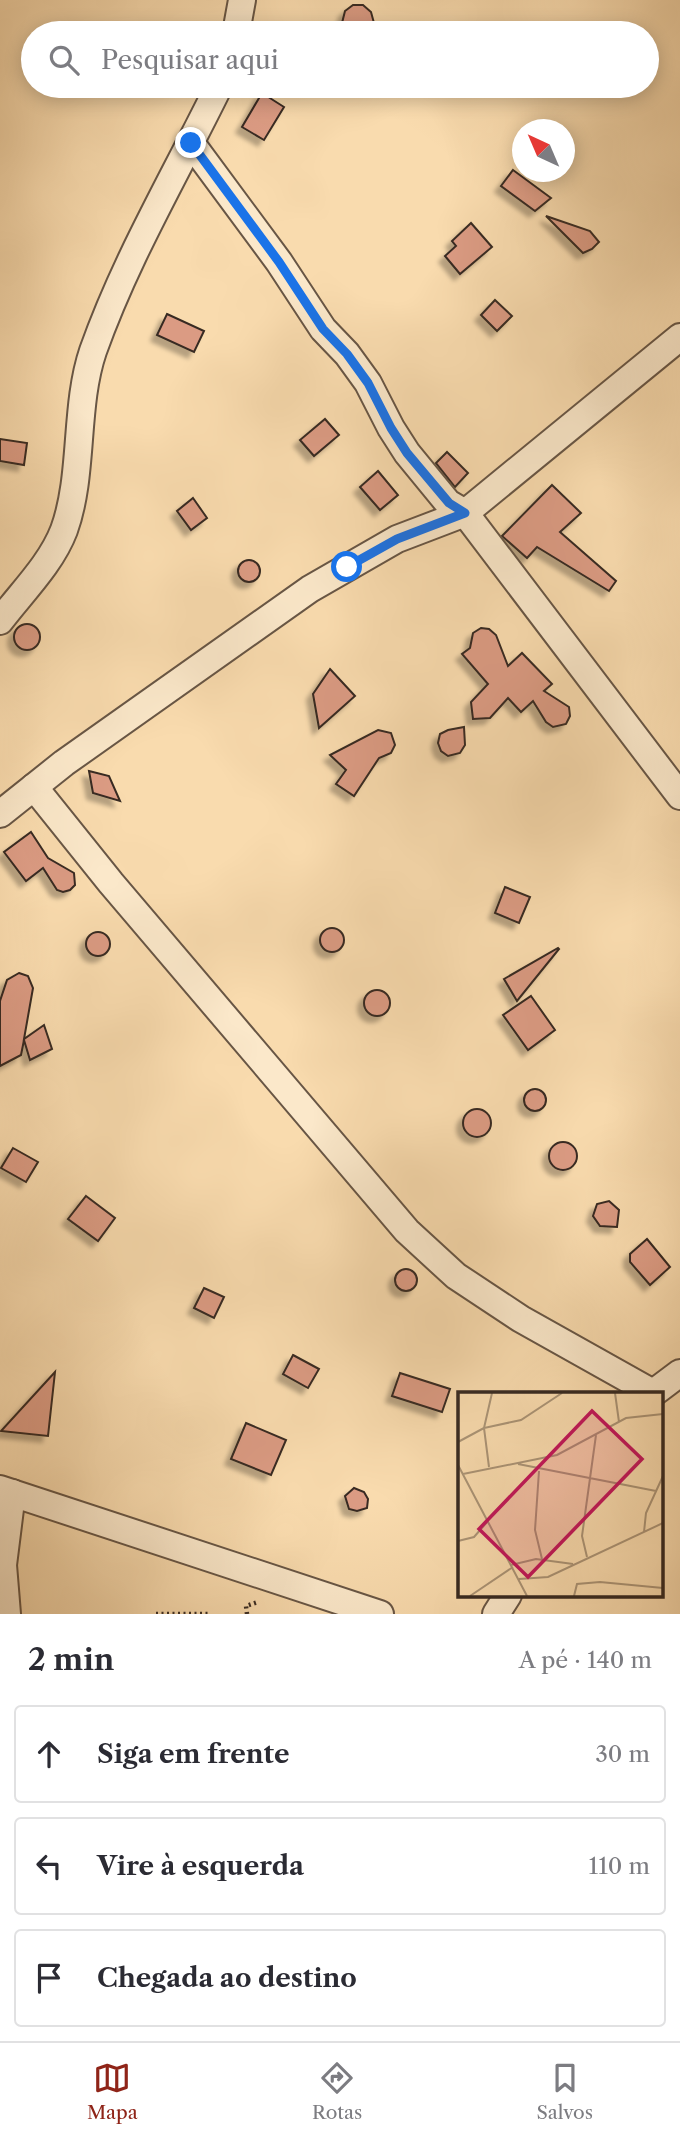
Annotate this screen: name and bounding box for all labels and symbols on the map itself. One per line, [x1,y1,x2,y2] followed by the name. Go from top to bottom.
[512,119,575,182] north arrow
[175,127,206,158] route end
[331,551,362,582] route start
[458,1392,662,1596] inset map

